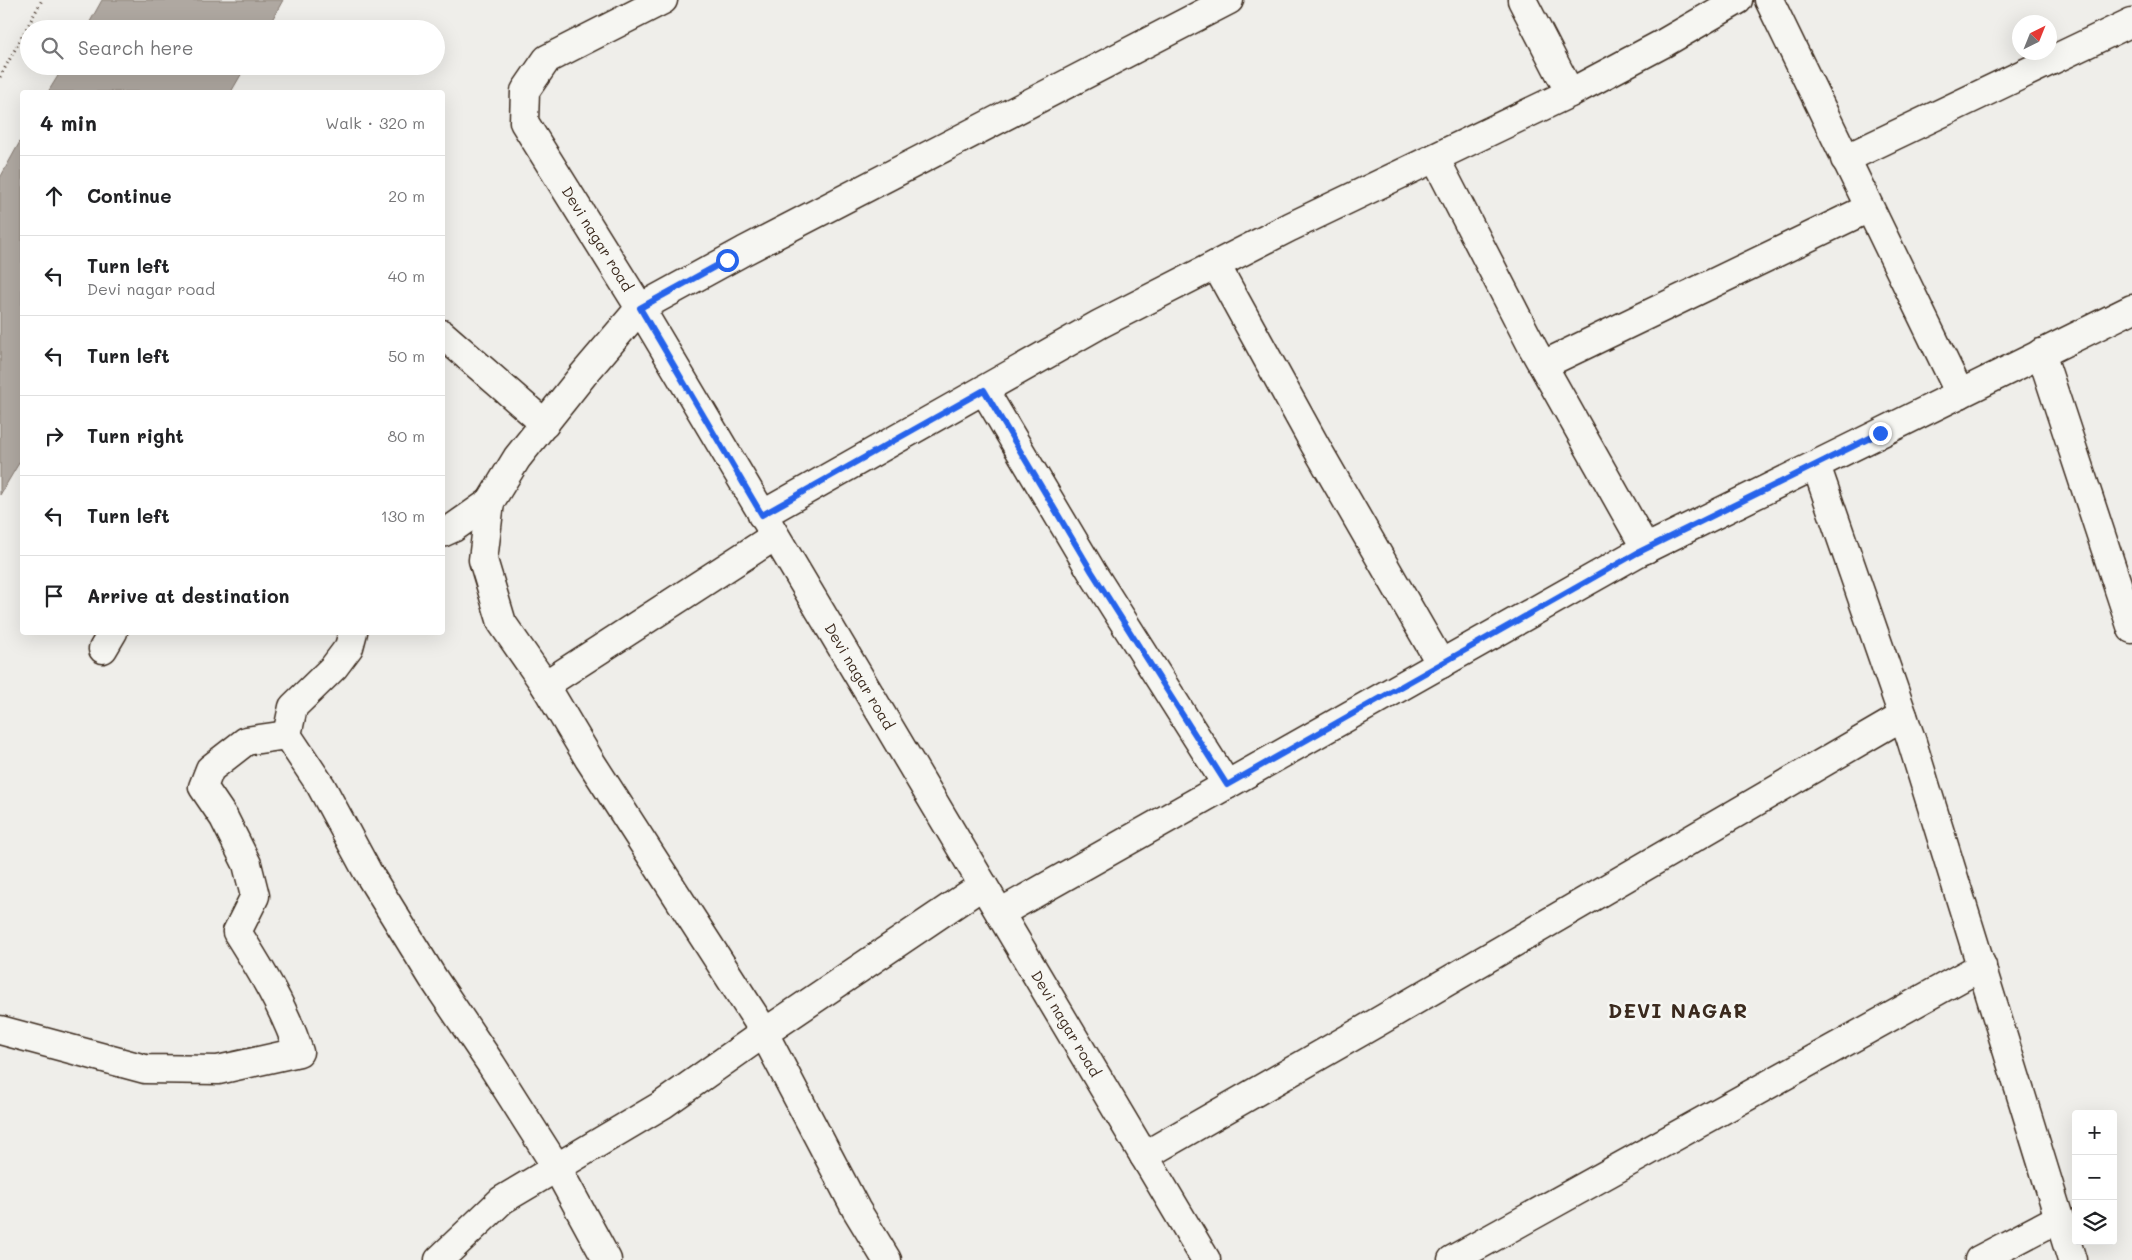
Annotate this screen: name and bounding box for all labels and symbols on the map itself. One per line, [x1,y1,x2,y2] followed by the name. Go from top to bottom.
[2012,15,2057,60] north arrow
[558,182,638,295] street label: Devi nagar road
[716,249,739,272] route start
[1869,422,1892,445] route end
[821,619,899,733] street label: Devi nagar road
[1027,966,1106,1080] street label: Devi nagar road
[1608,997,1748,1023] district label: DEVI NAGAR

